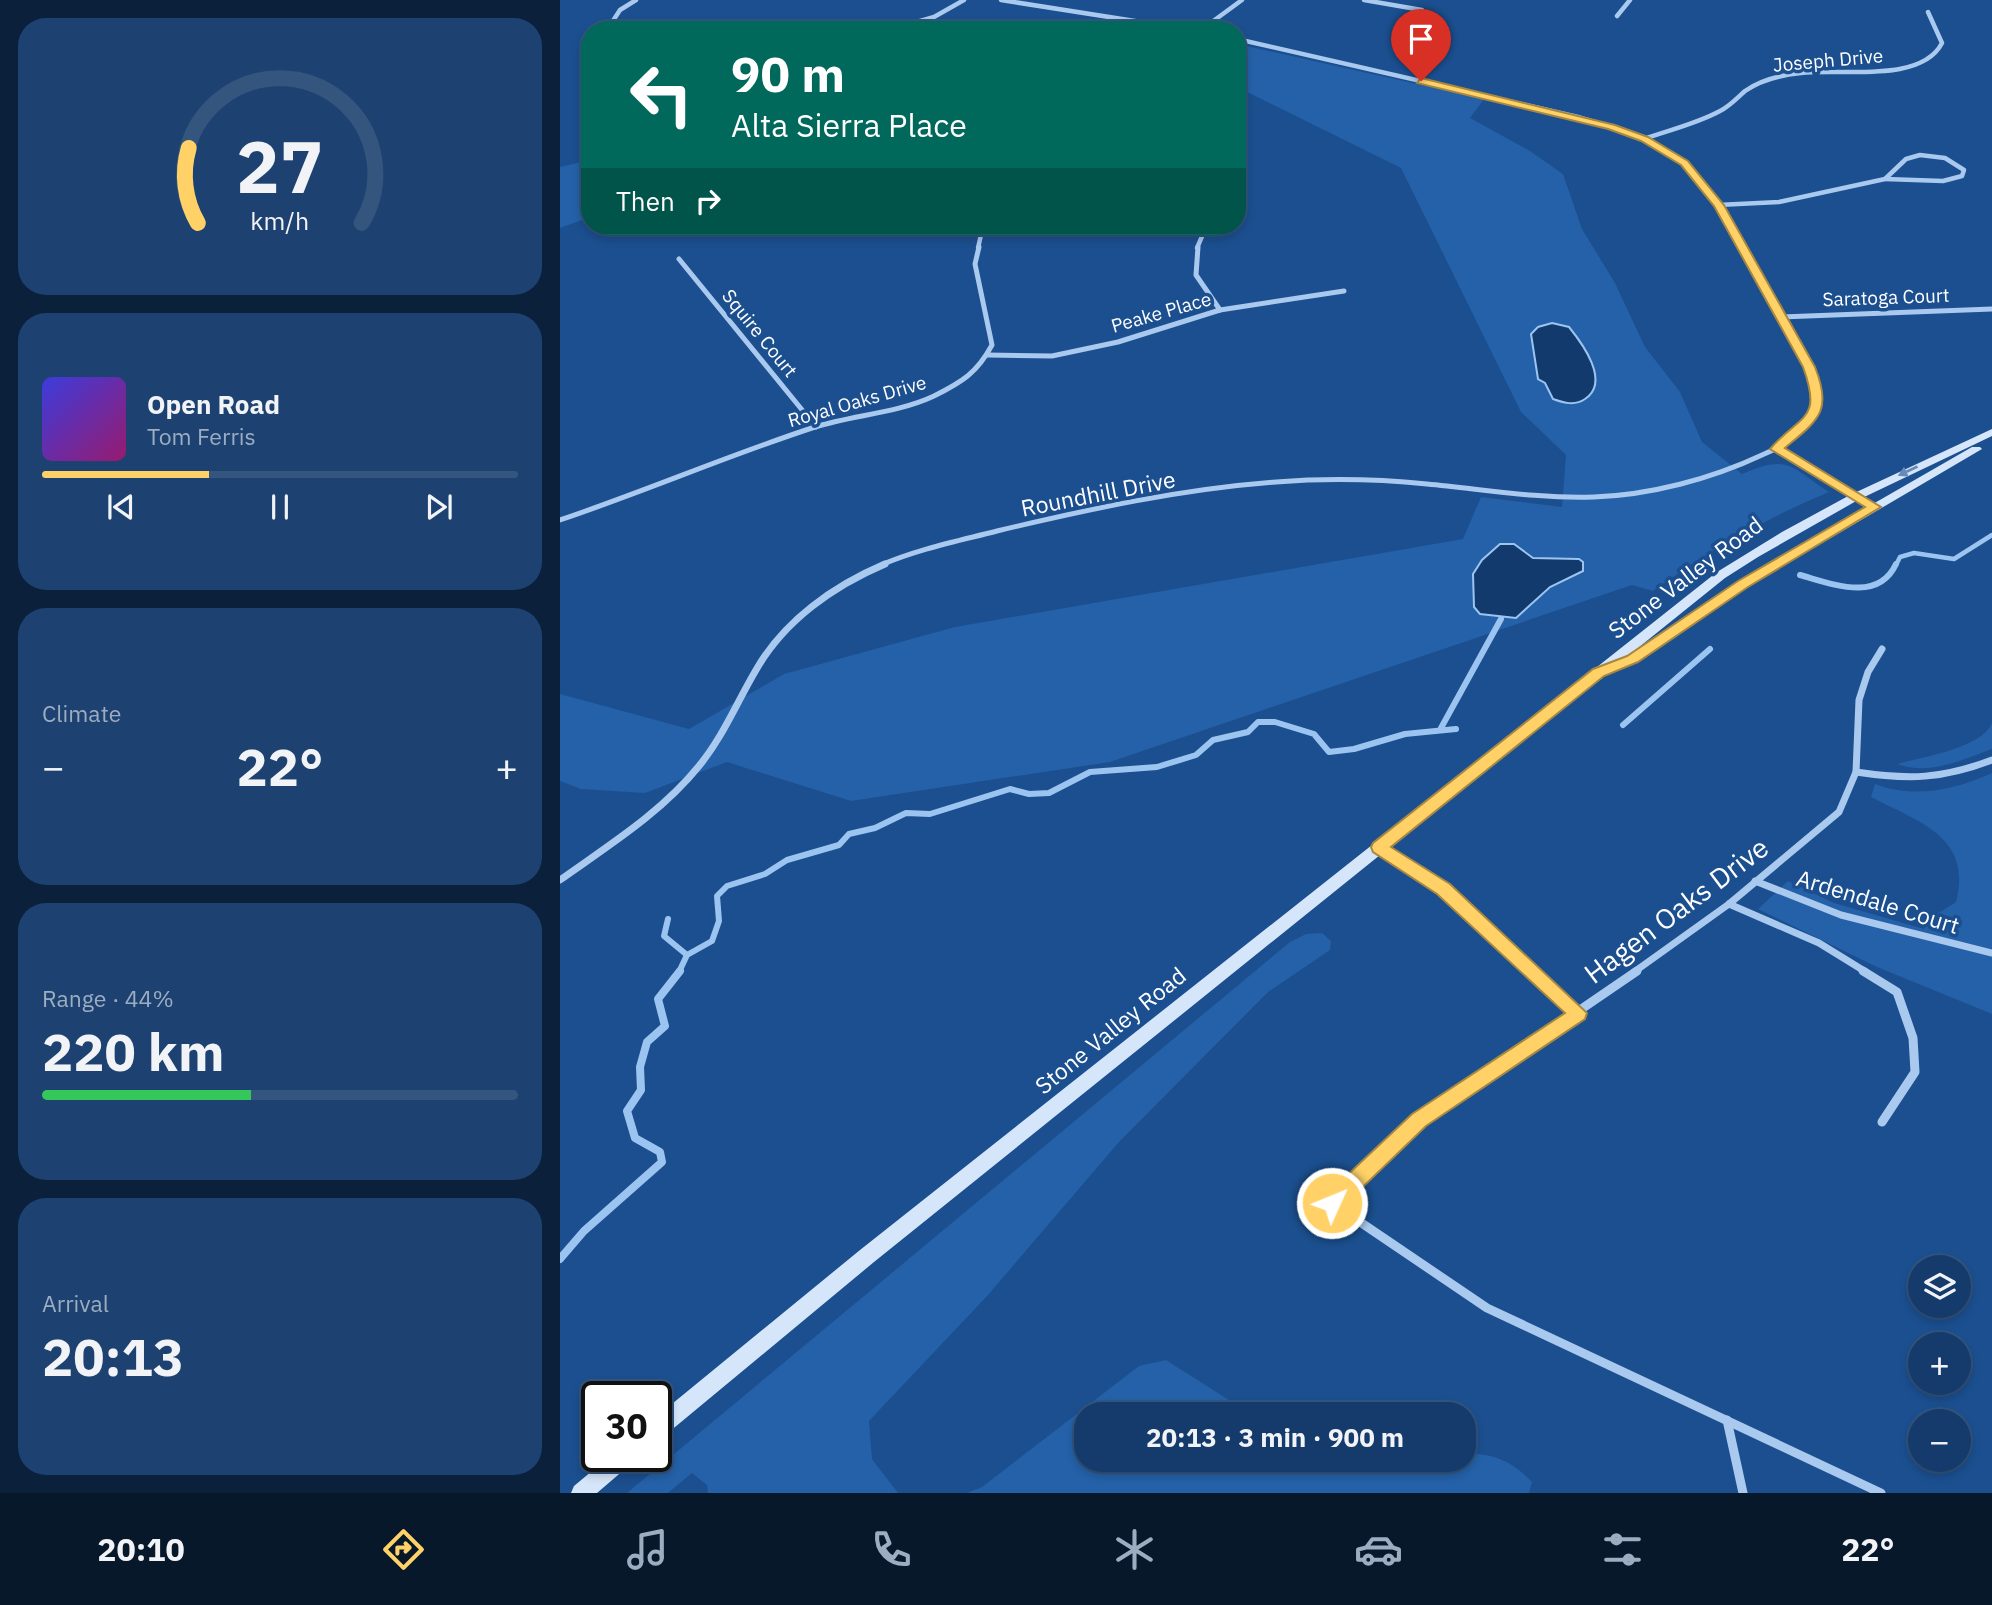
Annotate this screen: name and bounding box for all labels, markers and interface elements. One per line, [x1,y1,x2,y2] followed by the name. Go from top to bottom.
[1391,9,1451,81] pin
[1402,20,1440,58] icon: arrive
[731,42,845,105] text: 90 m
[1772,43,1884,77] street label: Joseph Drive
[616,49,707,140] icon: left
[731,104,967,146] text: Alta Sierra Place
[236,118,324,213] text: 27
[689,182,727,220] icon: right
[616,184,675,218] text: Then
[251,203,309,236] text: km/h
[1822,283,1950,311] street label: Saratoga Court
[717,284,803,382] street label: Squire Court
[1108,286,1214,338] street label: Peake Place
[785,370,929,432] street label: Royal Oaks Drive
[147,387,280,421] text: Open Road
[147,421,256,451] text: Tom Ferris
[1018,463,1178,523] street label: Roundhill Drive
[1898,465,1918,477] one-way arrow
[102,488,140,526] icon: previous
[261,488,299,526] icon: pause
[420,488,458,526] icon: next
[1602,509,1768,645] street label: Stone Valley Road
[42,698,121,728] text: Climate
[237,733,323,800] text: 22°
[42,742,65,791] text: −
[495,742,518,791] text: +
[1576,829,1776,991] street label: Hagen Oaks Drive
[1793,862,1963,940] street label: Ardendale Court
[1028,960,1192,1100] street label: Stone Valley Road
[42,983,174,1013] text: Range · 44%
[42,1018,224,1085] text: 220 km
[1295,1166,1369,1240] position arrow
[1908,1255,1971,1472] map controls
[1908,1255,1971,1318] button: layers
[42,1288,109,1318] text: Arrival
[42,1323,184,1390] text: 20:13
[1908,1332,1971,1395] button: +
[581,1381,672,1472] speed limit sign: 30
[1908,1409,1971,1472] button: −
[1146,1420,1404,1454] text: 20:13 · 3 min · 900 m
[379,1525,428,1574] icon: directions
[623,1525,672,1574] icon: music
[867,1525,916,1574] icon: phone
[1110,1525,1159,1574] icon: climate
[1354,1525,1403,1574] icon: car
[1598,1525,1647,1574] icon: filters
[97,1528,185,1570] text: 20:10
[1841,1528,1895,1570] text: 22°

